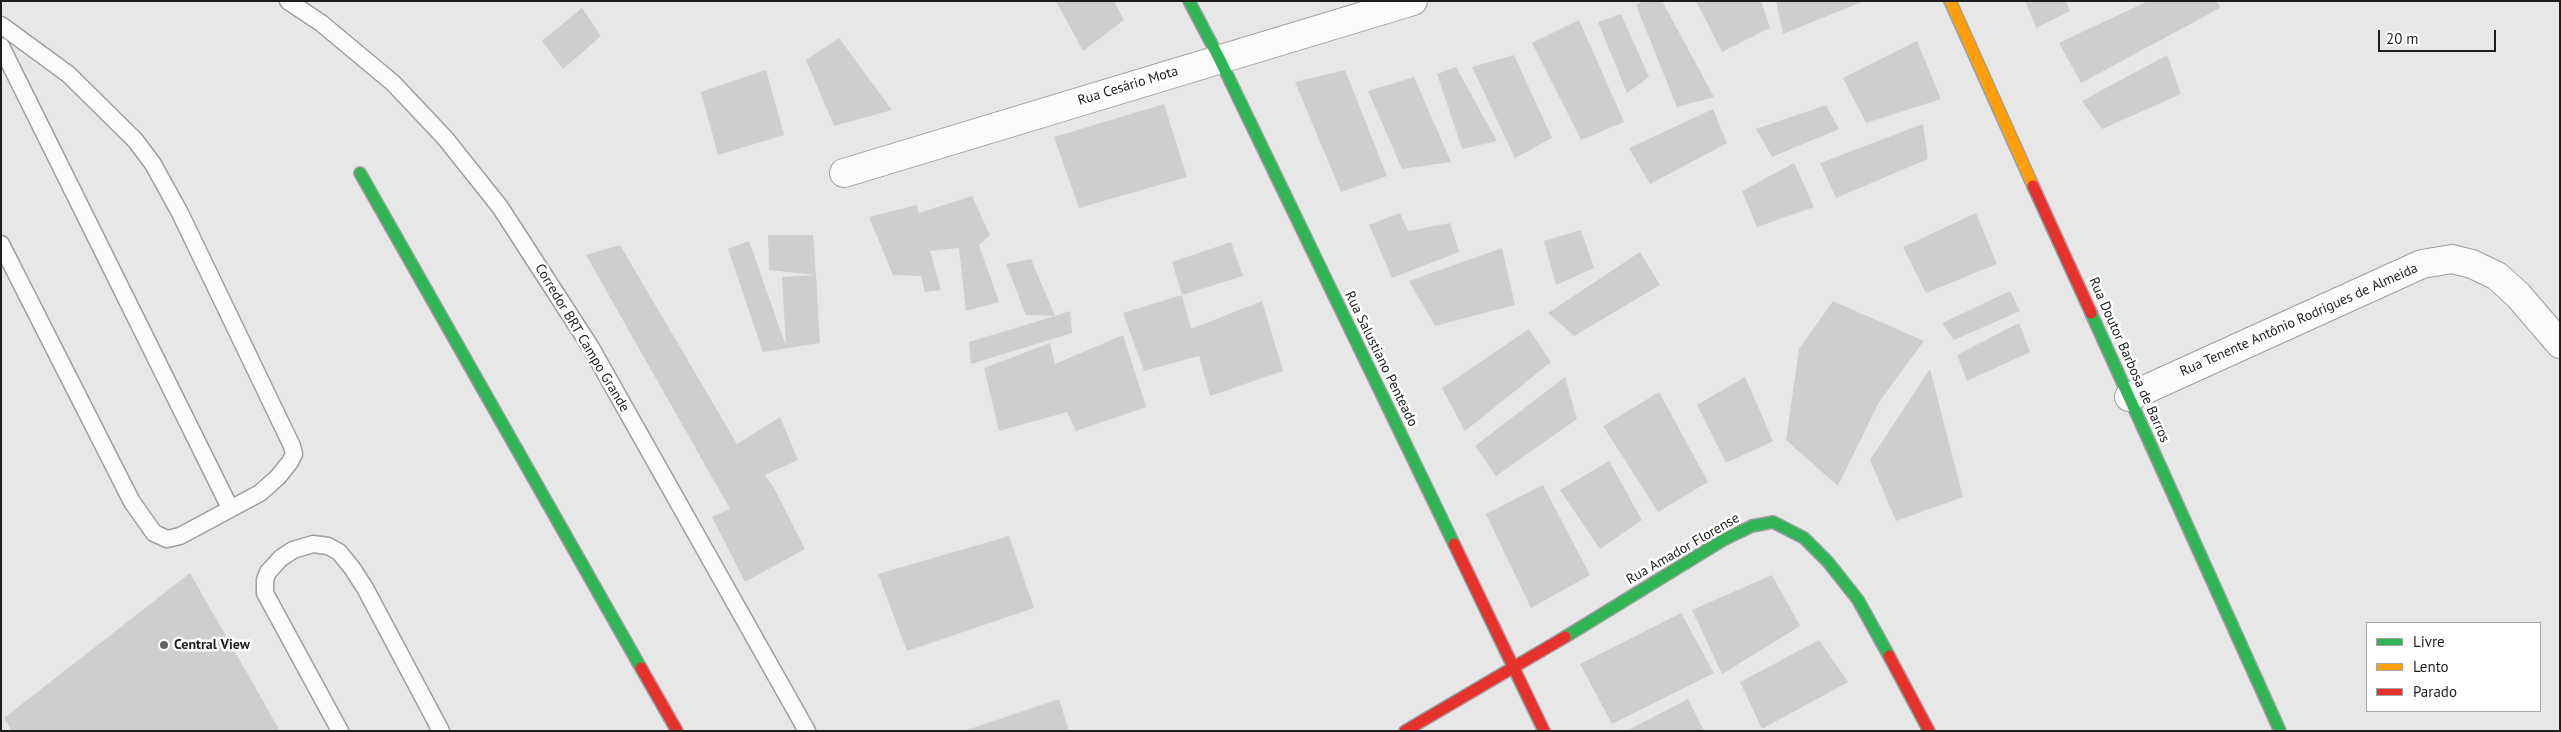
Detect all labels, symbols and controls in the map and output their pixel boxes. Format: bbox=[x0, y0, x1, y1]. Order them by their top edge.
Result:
scale bar bbox=[2381, 20, 2498, 52]
text: 20 m bbox=[2386, 29, 2419, 48]
street label: Rua Cesário Mota bbox=[1076, 63, 1180, 109]
street label: Rua Tenente Antônio Rodrigues de Almeida bbox=[2178, 260, 2420, 380]
street label: Corredor BRT Campo Grande bbox=[531, 261, 633, 415]
street label: Rua Doutor Barbosa de Barros bbox=[2085, 275, 2173, 445]
street label: Rua Salustiano Penteado bbox=[1341, 289, 1421, 429]
street label: Rua Amador Florense bbox=[1623, 510, 1743, 588]
legend bbox=[2366, 622, 2541, 712]
text: Livre bbox=[2413, 632, 2445, 651]
place label: Central View bbox=[174, 637, 250, 653]
marker: Central View bbox=[158, 639, 170, 651]
text: Lento bbox=[2413, 657, 2449, 676]
text: Parado bbox=[2413, 682, 2457, 701]

